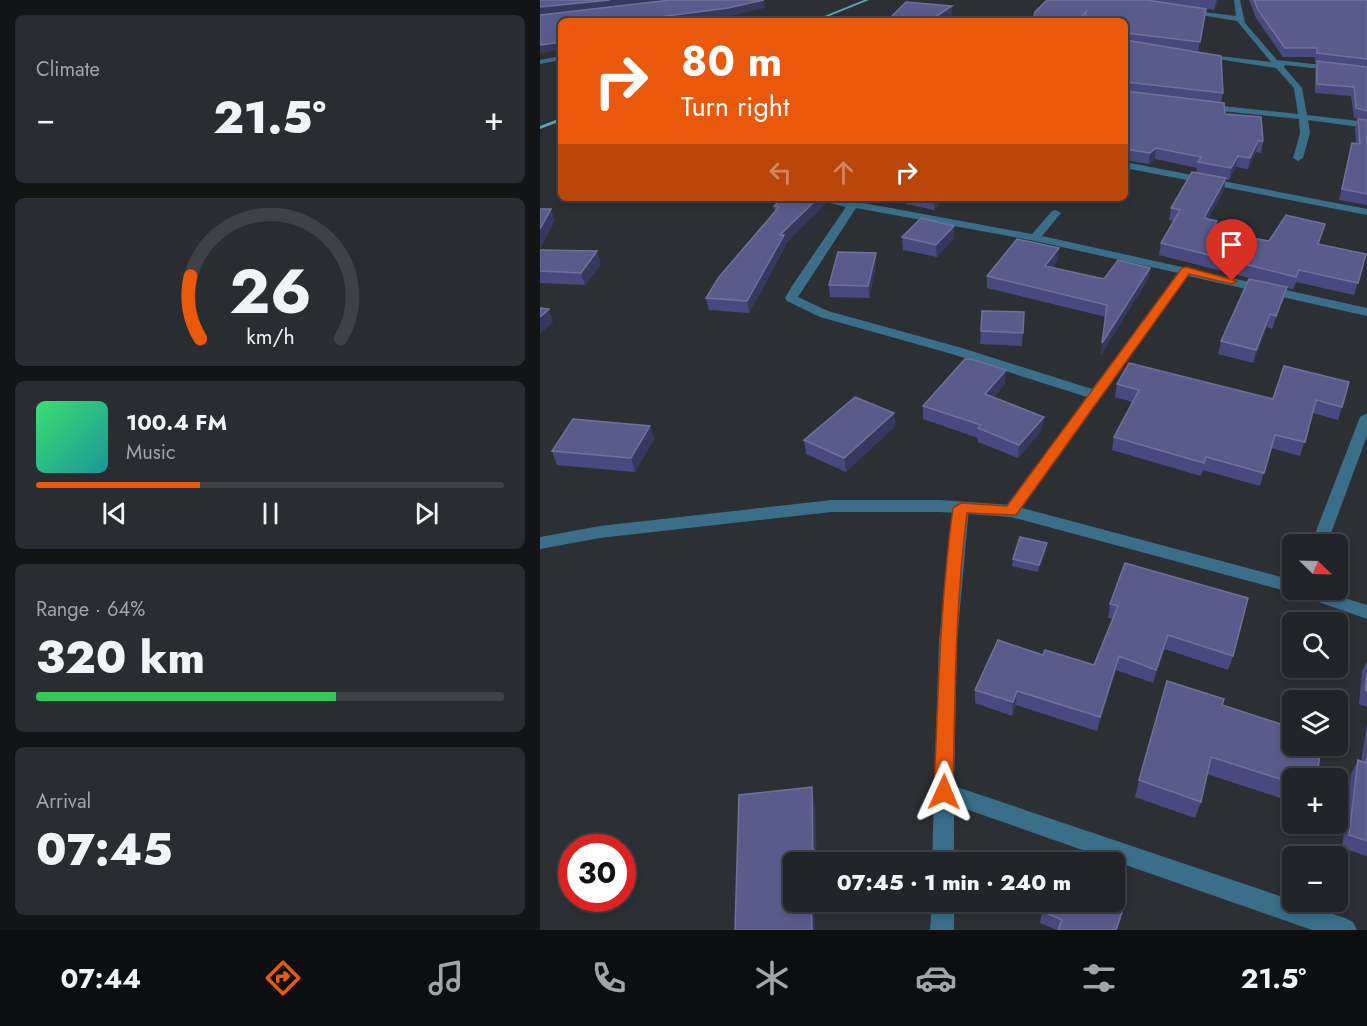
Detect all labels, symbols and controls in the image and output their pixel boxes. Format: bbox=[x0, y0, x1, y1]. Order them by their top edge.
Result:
text: 80 m bbox=[681, 31, 782, 92]
icon: right bbox=[582, 42, 660, 120]
text: Climate bbox=[36, 55, 100, 84]
text: 21.5° bbox=[213, 85, 326, 150]
text: Turn right bbox=[681, 87, 789, 126]
text: − bbox=[36, 95, 55, 142]
text: + bbox=[484, 95, 504, 142]
icon: left bbox=[764, 156, 797, 189]
icon: ahead bbox=[827, 156, 860, 189]
icon: right bbox=[890, 156, 923, 189]
pin bbox=[1206, 219, 1257, 281]
icon: arrive bbox=[1215, 228, 1248, 261]
text: 26 bbox=[229, 246, 311, 336]
text: km/h bbox=[246, 321, 294, 352]
text: 100.4 FM bbox=[126, 406, 227, 438]
text: Music bbox=[126, 438, 176, 467]
icon: previous bbox=[98, 497, 131, 530]
icon: pause bbox=[254, 497, 287, 530]
icon: next bbox=[410, 497, 443, 530]
north arrow bbox=[1282, 534, 1348, 600]
map controls bbox=[1282, 534, 1348, 912]
text: Range · 64% bbox=[36, 595, 145, 624]
button: search bbox=[1282, 612, 1348, 678]
text: 320 km bbox=[36, 625, 205, 690]
button: layers bbox=[1282, 690, 1348, 756]
position arrow bbox=[912, 760, 976, 824]
button: + bbox=[1282, 768, 1348, 834]
text: Arrival bbox=[36, 787, 91, 816]
text: 07:45 bbox=[36, 817, 173, 882]
speed limit sign: 30 bbox=[558, 834, 636, 912]
button: − bbox=[1282, 846, 1348, 912]
text: 07:45 · 1 min · 240 m bbox=[837, 866, 1071, 898]
icon: directions bbox=[262, 957, 304, 999]
icon: music bbox=[425, 957, 467, 999]
icon: phone bbox=[588, 957, 630, 999]
icon: climate bbox=[751, 957, 793, 999]
icon: car bbox=[915, 957, 957, 999]
icon: filters bbox=[1078, 957, 1120, 999]
text: 07:44 bbox=[61, 959, 141, 998]
text: 21.5° bbox=[1241, 959, 1306, 998]

